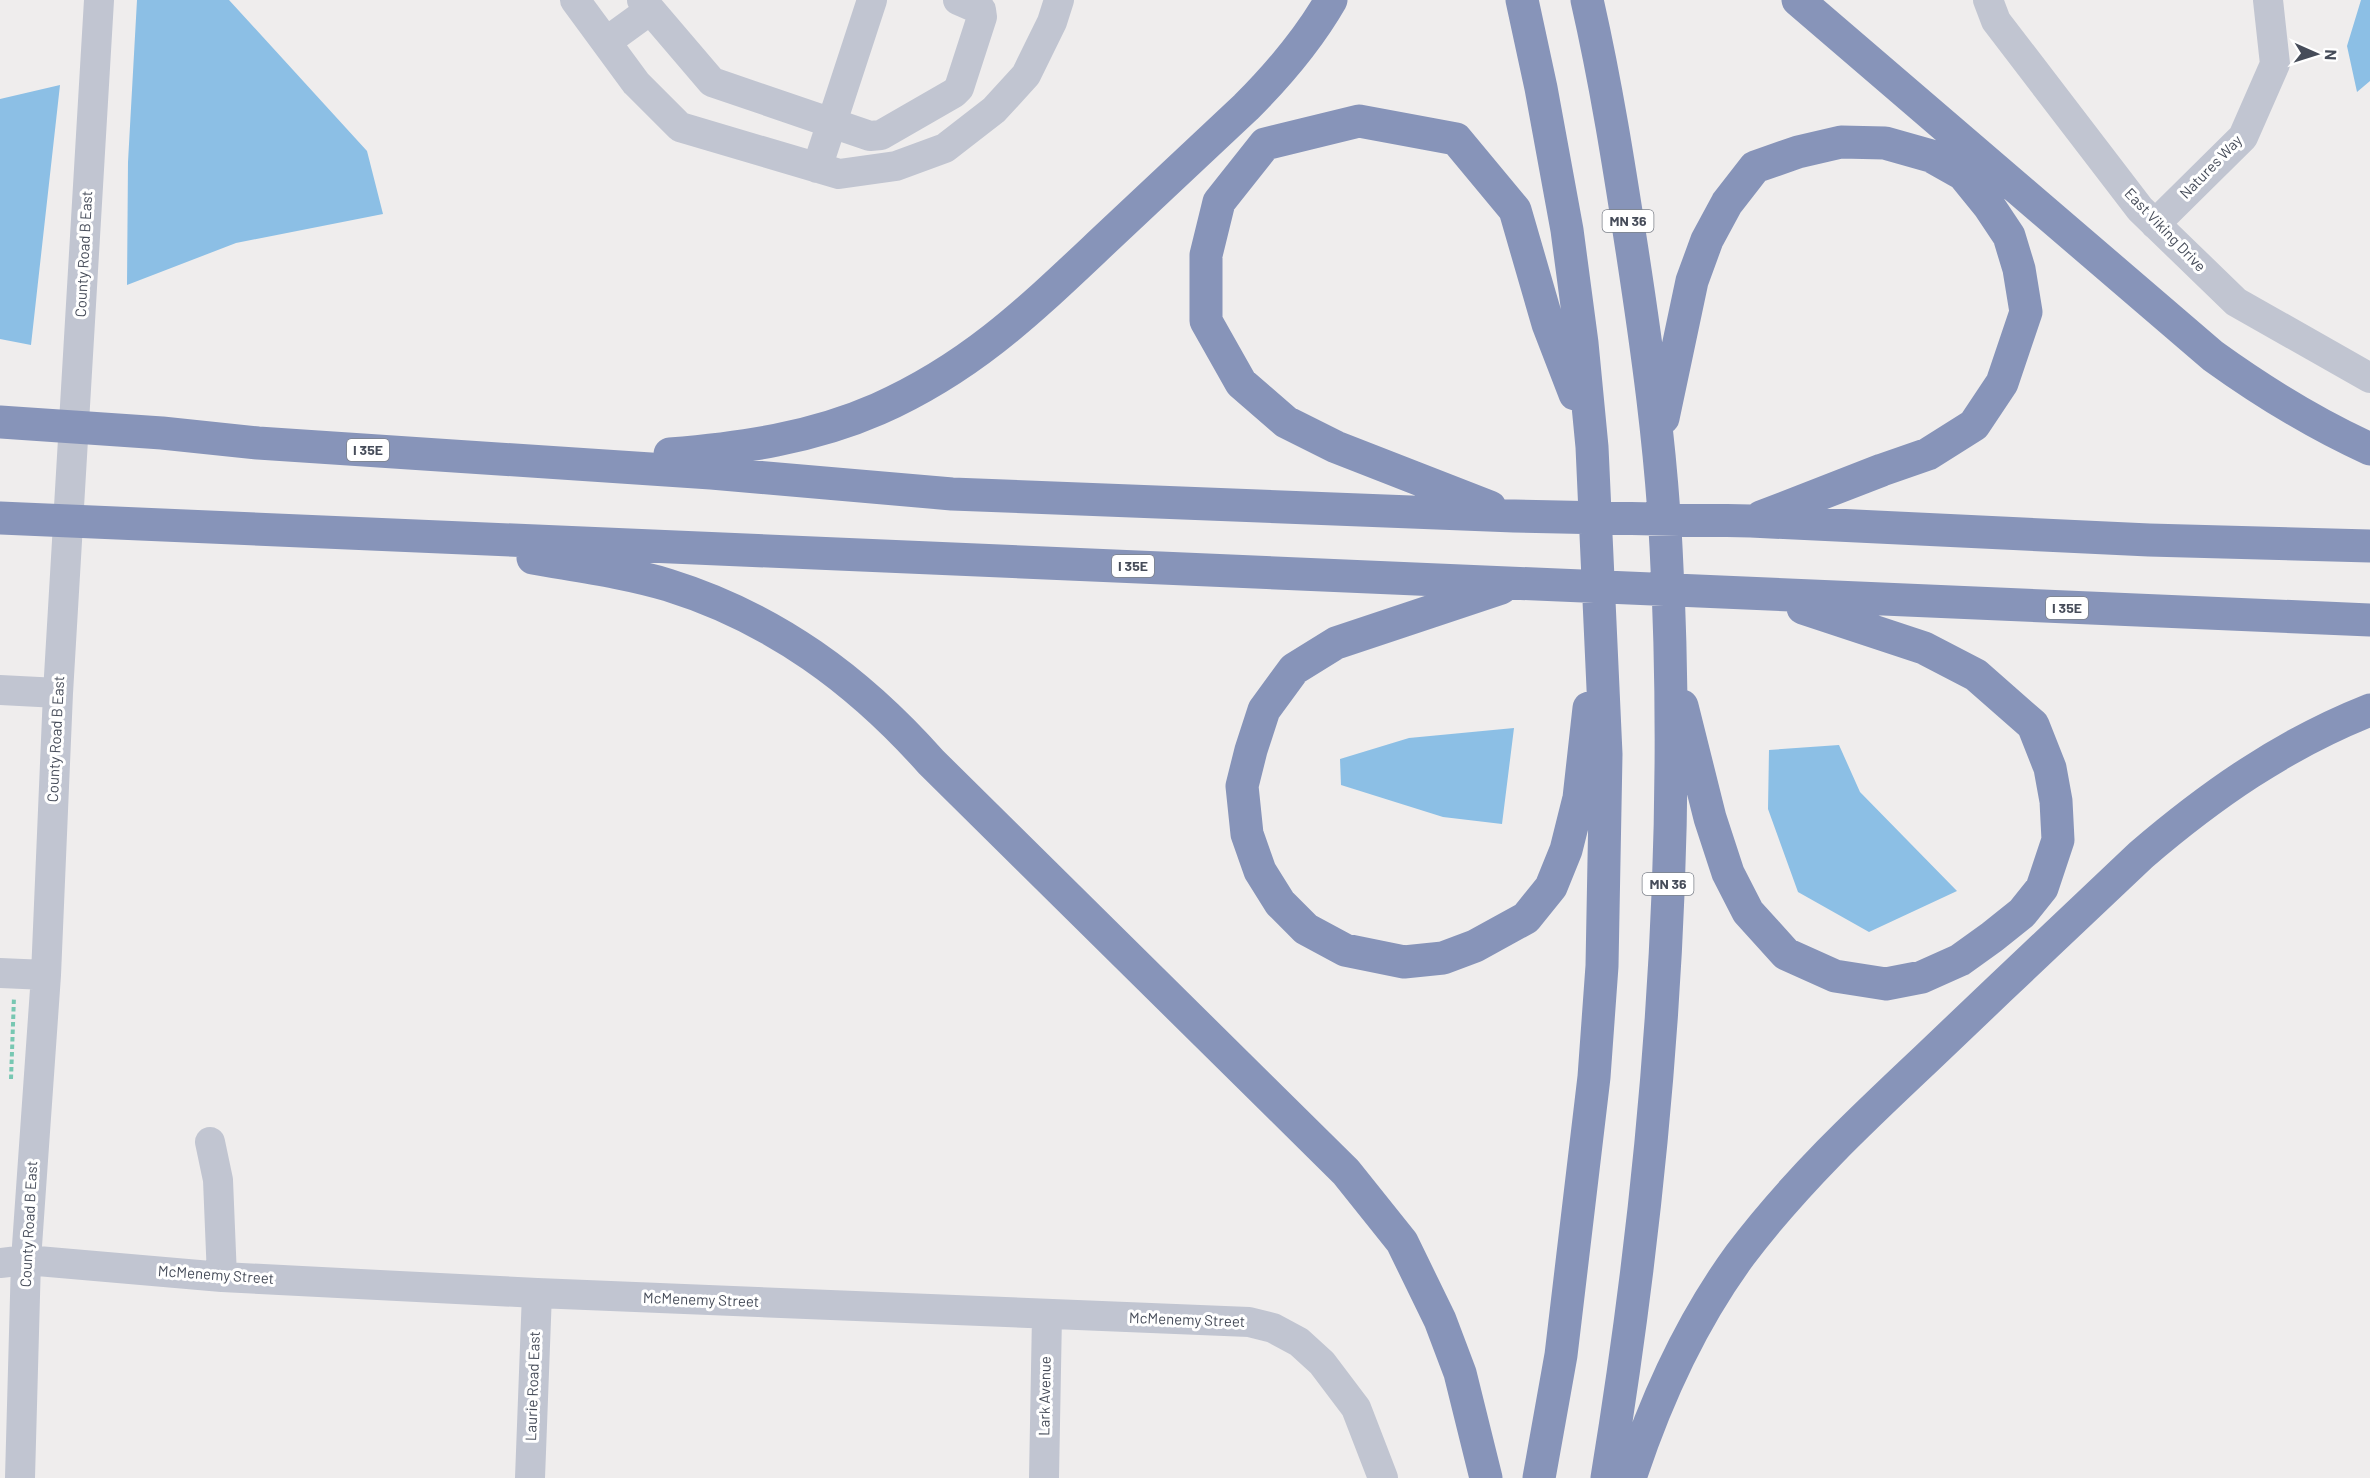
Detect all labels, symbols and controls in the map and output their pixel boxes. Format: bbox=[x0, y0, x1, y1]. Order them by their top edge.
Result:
north arrow bbox=[2286, 24, 2346, 84]
text: N bbox=[2322, 49, 2341, 61]
street label: Natures Way bbox=[2175, 131, 2245, 202]
street label: East Viking Drive bbox=[2121, 184, 2210, 275]
street label: County Road B East bbox=[71, 190, 95, 318]
road number: MN 36 bbox=[1602, 210, 1654, 232]
road number: I 35E bbox=[347, 439, 389, 461]
road number: I 35E bbox=[1112, 555, 1154, 577]
road number: I 35E bbox=[2046, 597, 2088, 619]
street label: County Road B East bbox=[43, 675, 67, 803]
road number: MN 36 bbox=[1642, 873, 1694, 895]
street label: County Road B East bbox=[16, 1160, 40, 1288]
street label: McMenemy Street bbox=[157, 1261, 275, 1287]
street label: McMenemy Street bbox=[643, 1288, 759, 1310]
street label: McMenemy Street bbox=[1129, 1308, 1245, 1330]
street label: Laurie Road East bbox=[521, 1331, 543, 1441]
street label: Lark Avenue bbox=[1034, 1356, 1054, 1436]

